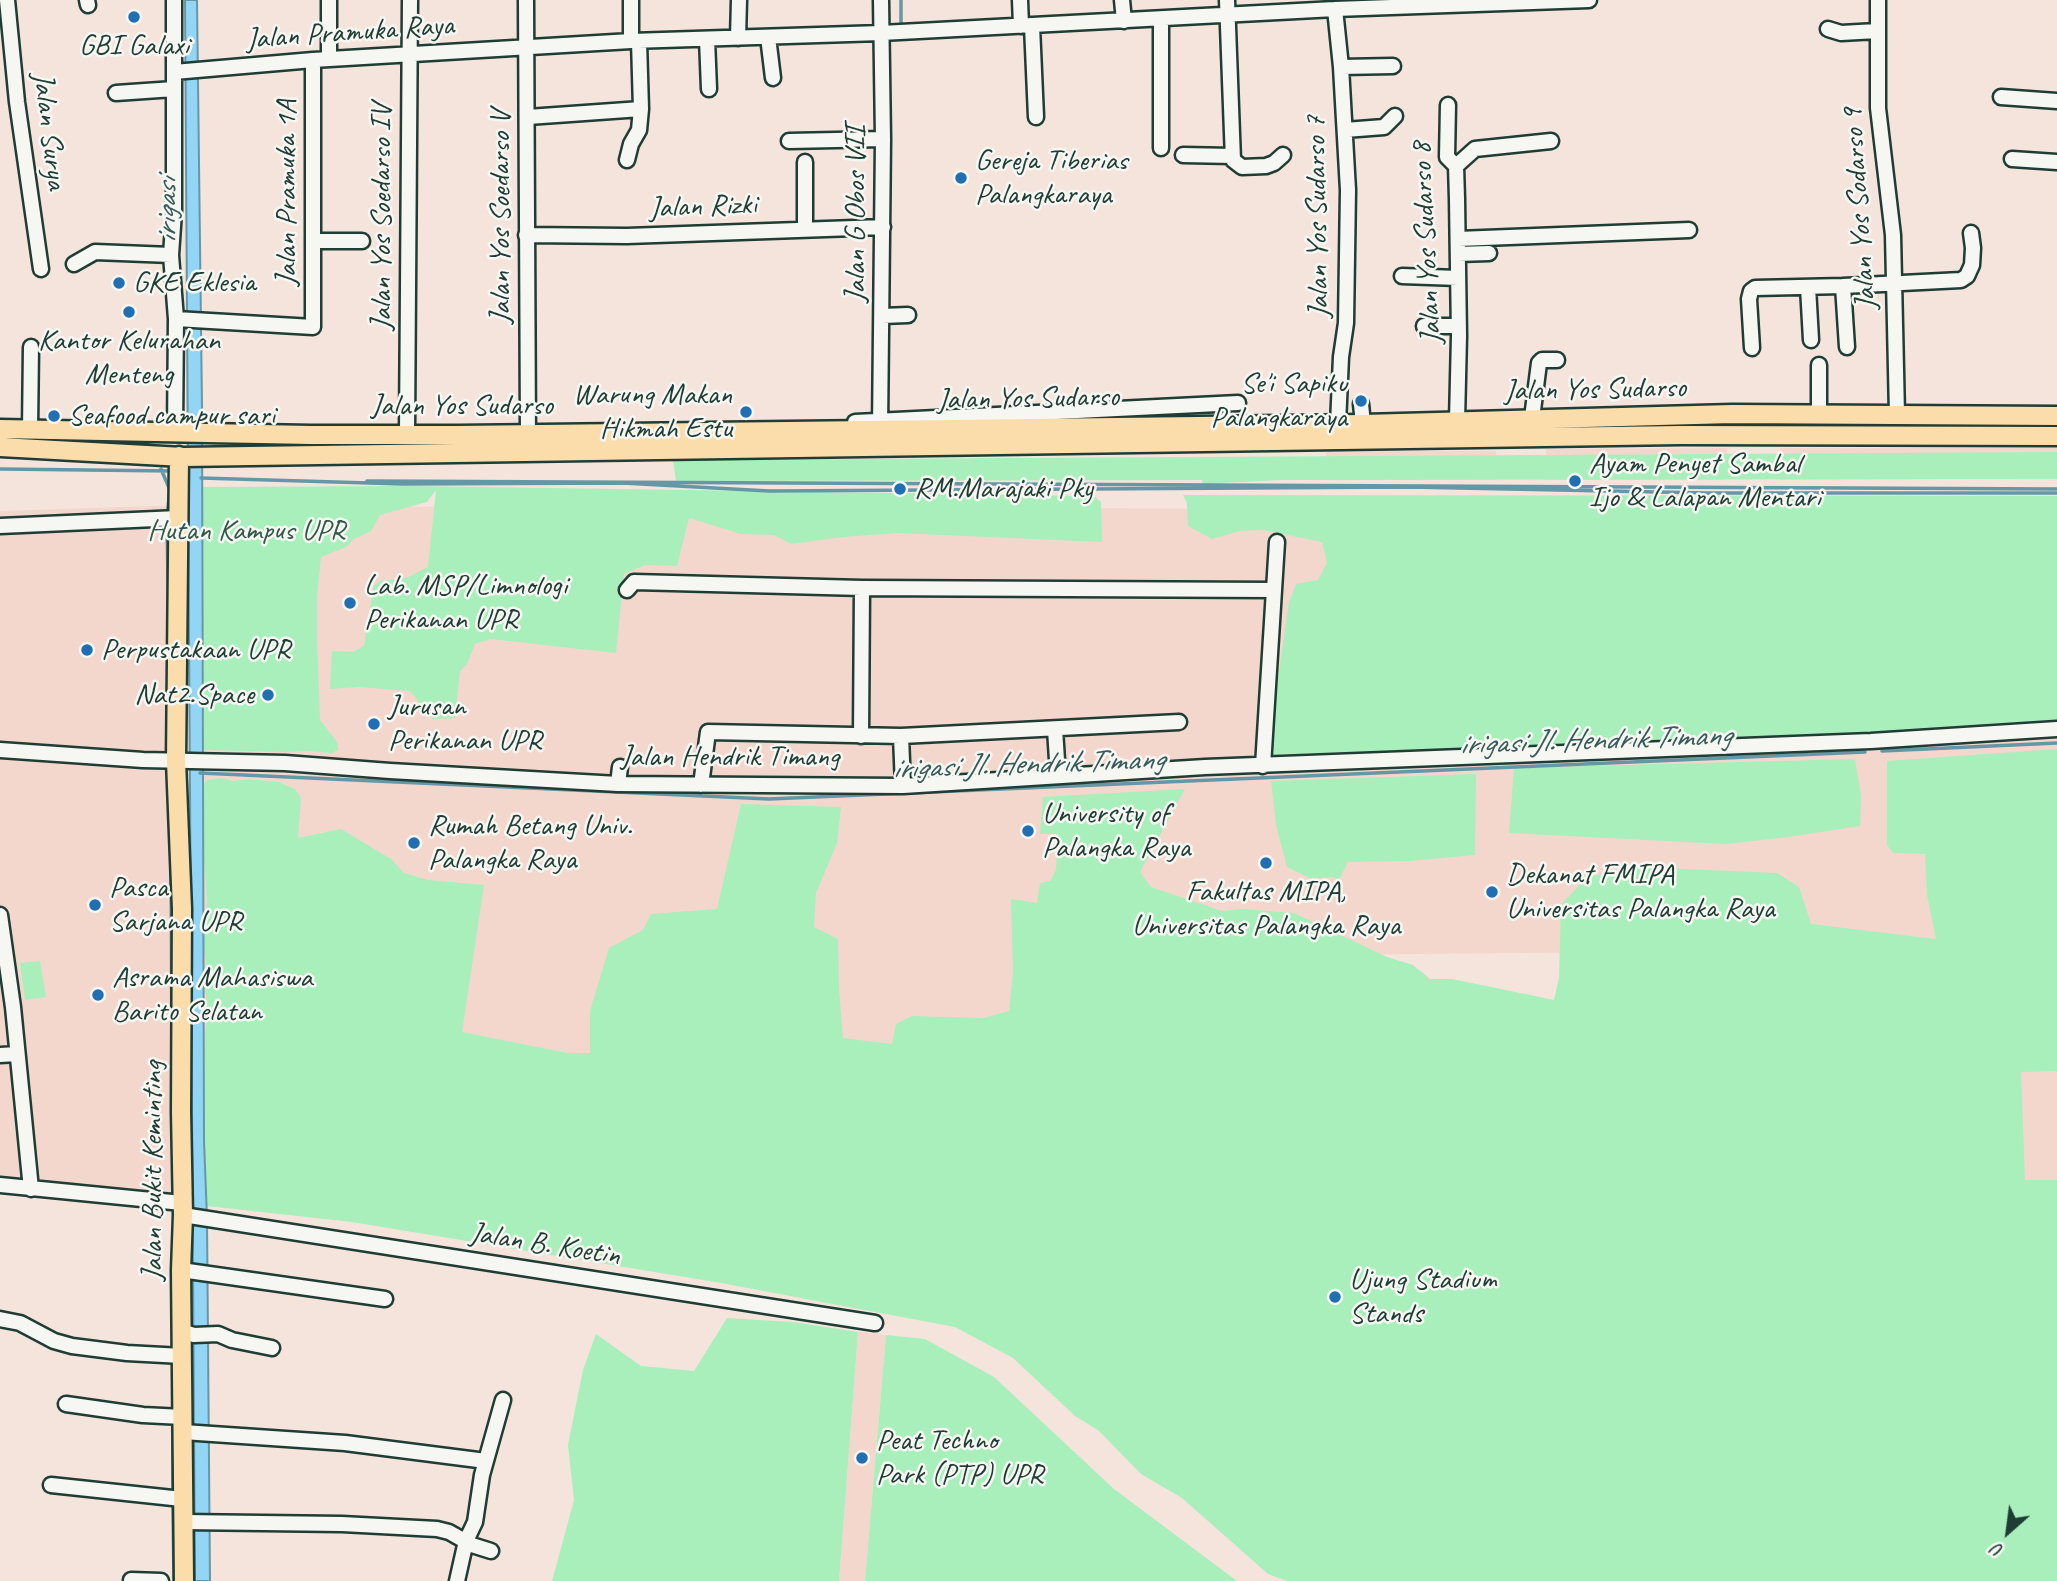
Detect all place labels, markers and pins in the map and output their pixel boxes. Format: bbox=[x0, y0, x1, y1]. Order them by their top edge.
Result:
marker: GBI Galaxi bbox=[126, 9, 142, 25]
place label: GBI Galaxi bbox=[79, 28, 189, 64]
place label: Gereja Tiberias Palangkaraya bbox=[975, 143, 1127, 214]
marker: Gereja Tiberias Palangkaraya bbox=[953, 170, 969, 186]
place label: GKE Eklesia bbox=[133, 265, 255, 301]
marker: GKE Eklesia bbox=[111, 275, 127, 291]
marker: Kantor Kelurahan Menteng bbox=[121, 304, 137, 320]
place label: Kantor Kelurahan Menteng bbox=[38, 323, 220, 394]
place label: Se'i Sapiku Palangkaraya bbox=[1211, 366, 1347, 436]
place label: Warung Makan Hikmah Estu bbox=[573, 377, 732, 448]
marker: Se'i Sapiku Palangkaraya bbox=[1353, 393, 1369, 409]
place label: Seafood campur sari bbox=[68, 398, 275, 434]
marker: Warung Makan Hikmah Estu bbox=[738, 404, 754, 420]
marker: Seafood campur sari bbox=[46, 408, 62, 424]
place label: Ayam Penyet Sambal Ijo & Lalapan Mentari bbox=[1589, 446, 1821, 516]
place label: RM.Marajaki Pky bbox=[914, 471, 1093, 507]
marker: Ayam Penyet Sambal Ijo & Lalapan Mentari bbox=[1567, 473, 1583, 489]
marker: RM.Marajaki Pky bbox=[892, 481, 908, 497]
place label: Lab. MSP/Limnologi Perikanan UPR bbox=[364, 568, 567, 638]
marker: Lab. MSP/Limnologi Perikanan UPR bbox=[342, 595, 358, 611]
place label: Perpustakaan UPR bbox=[101, 632, 290, 668]
marker: Perpustakaan UPR bbox=[79, 642, 95, 658]
place label: Nat2.Space bbox=[134, 677, 254, 713]
marker: Nat2.Space bbox=[260, 687, 276, 703]
place label: Jurusan Perikanan UPR bbox=[388, 689, 541, 760]
marker: Jurusan Perikanan UPR bbox=[366, 716, 382, 732]
place label: University of Palangka Raya bbox=[1042, 796, 1190, 866]
place label: Rumah Betang Univ. Palangka Raya bbox=[428, 808, 632, 878]
marker: University of Palangka Raya bbox=[1020, 823, 1036, 839]
marker: Rumah Betang Univ. Palangka Raya bbox=[406, 835, 422, 851]
marker: Fakultas MIPA, Universitas Palangka Raya bbox=[1258, 855, 1274, 871]
place label: Dekanat FMIPA Universitas Palangka Raya bbox=[1506, 857, 1775, 928]
place label: Pasca Sarjana UPR bbox=[109, 870, 242, 940]
place label: Fakultas MIPA, Universitas Palangka Raya bbox=[1132, 874, 1400, 944]
marker: Dekanat FMIPA Universitas Palangka Raya bbox=[1484, 884, 1500, 900]
marker: Pasca Sarjana UPR bbox=[87, 897, 103, 913]
place label: Asrama Mahasiswa Barito Selatan bbox=[112, 960, 312, 1030]
marker: Asrama Mahasiswa Barito Selatan bbox=[90, 987, 106, 1003]
place label: Ujung Stadium Stands bbox=[1349, 1262, 1497, 1332]
marker: Ujung Stadium Stands bbox=[1327, 1289, 1343, 1305]
place label: Peat Techno Park (PTP) UPR bbox=[876, 1423, 1043, 1494]
marker: Peat Techno Park (PTP) UPR bbox=[854, 1450, 870, 1466]

